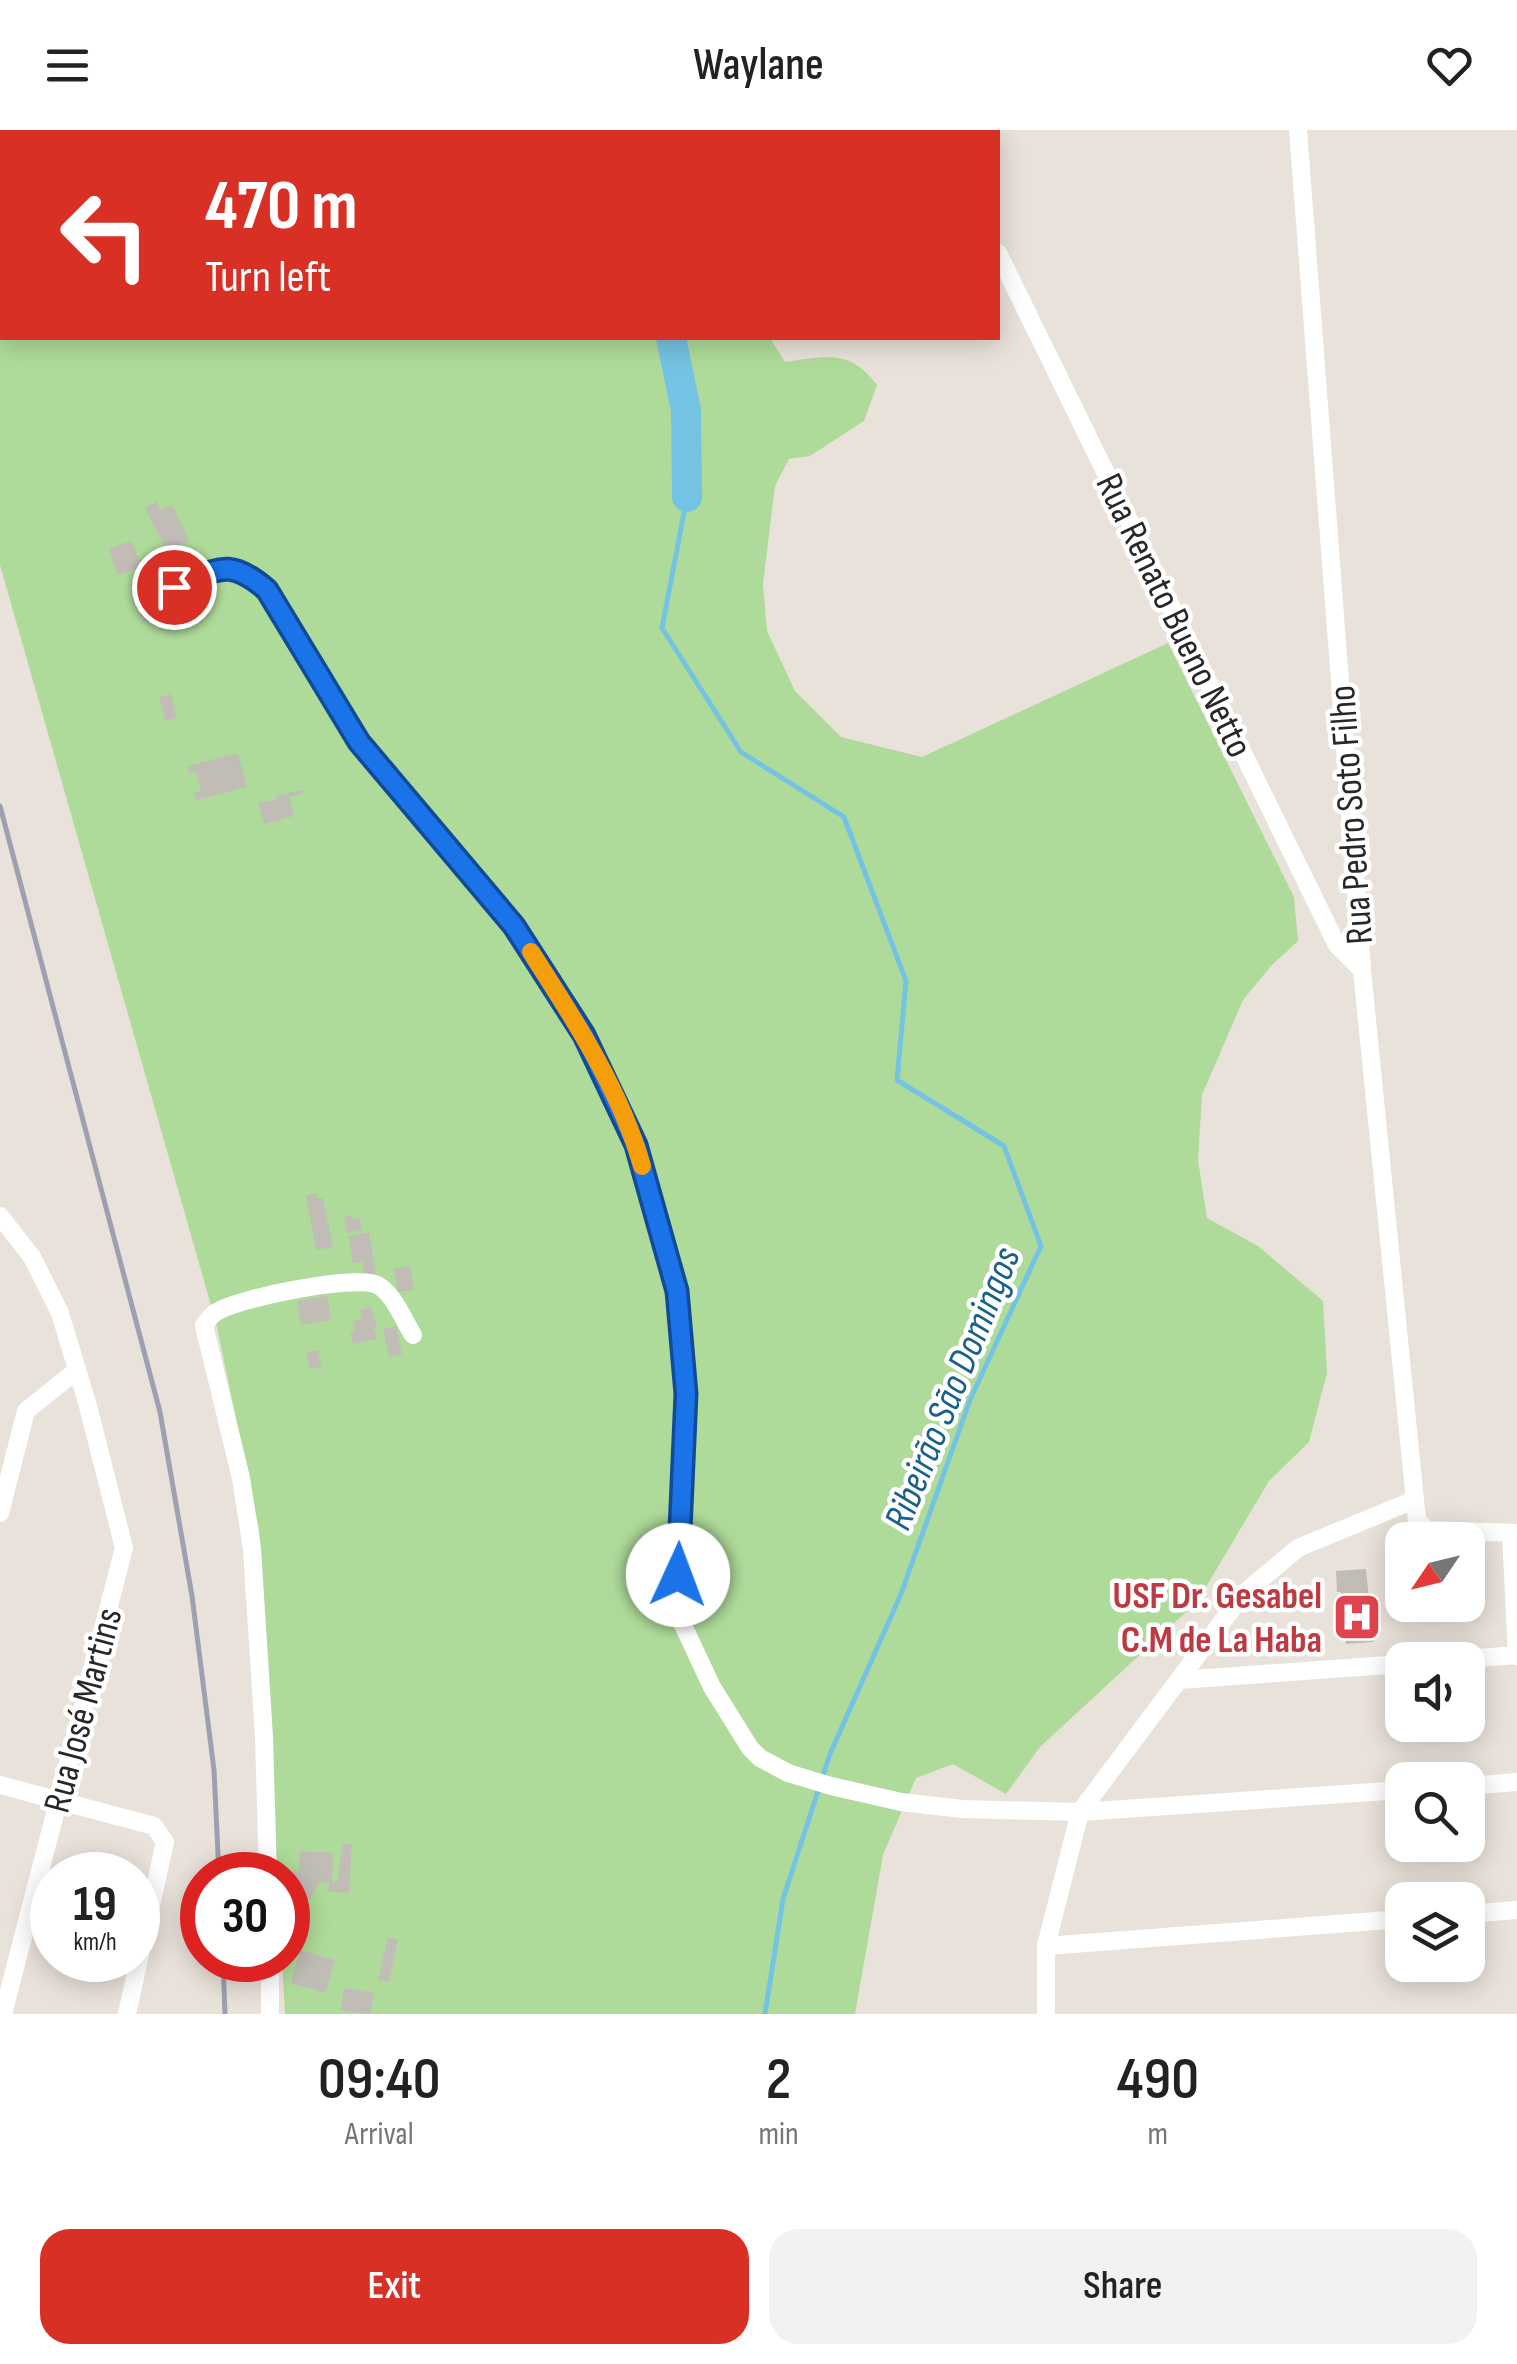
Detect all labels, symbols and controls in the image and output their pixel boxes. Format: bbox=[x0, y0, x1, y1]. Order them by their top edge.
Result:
icon: menu bbox=[40, 38, 95, 93]
text: Waylane bbox=[693, 38, 824, 93]
icon: heart bbox=[1422, 38, 1477, 93]
text: 470 m bbox=[205, 165, 358, 249]
icon: left bbox=[40, 170, 170, 300]
text: Turn left bbox=[205, 250, 331, 305]
street label: Rua Renato Bueno Netto bbox=[1086, 467, 1262, 765]
pin bbox=[132, 545, 217, 630]
icon: arrive bbox=[147, 560, 202, 615]
street label: Rua Pedro Soto Filho bbox=[1320, 684, 1383, 946]
water label: Ribeirão São Domingos bbox=[874, 1240, 1031, 1537]
north arrow bbox=[1385, 1522, 1485, 1622]
map controls bbox=[1385, 1522, 1485, 1982]
position arrow bbox=[626, 1523, 730, 1627]
place label: USF Dr. Gesabel C.M de La Haba bbox=[1113, 1574, 1322, 1663]
hospital icon: USF Dr. Gesabel C.M de La Haba bbox=[1331, 1591, 1383, 1643]
street label: Rua José Martins bbox=[35, 1603, 132, 1818]
button: sound bbox=[1385, 1642, 1485, 1742]
button: search bbox=[1385, 1762, 1485, 1862]
speed limit sign: 30 bbox=[180, 1852, 310, 1982]
text: 19 bbox=[73, 1875, 117, 1935]
button: layers bbox=[1385, 1882, 1485, 1982]
text: km/h bbox=[73, 1927, 117, 1958]
text: 09:40 bbox=[318, 2044, 441, 2116]
text: 2 bbox=[766, 2044, 791, 2116]
text: 490 bbox=[1117, 2044, 1199, 2116]
text: Arrival bbox=[345, 2115, 414, 2154]
text: min bbox=[759, 2115, 799, 2154]
text: m bbox=[1148, 2115, 1168, 2154]
button: Exit bbox=[40, 2229, 749, 2344]
button: Share bbox=[769, 2229, 1477, 2344]

